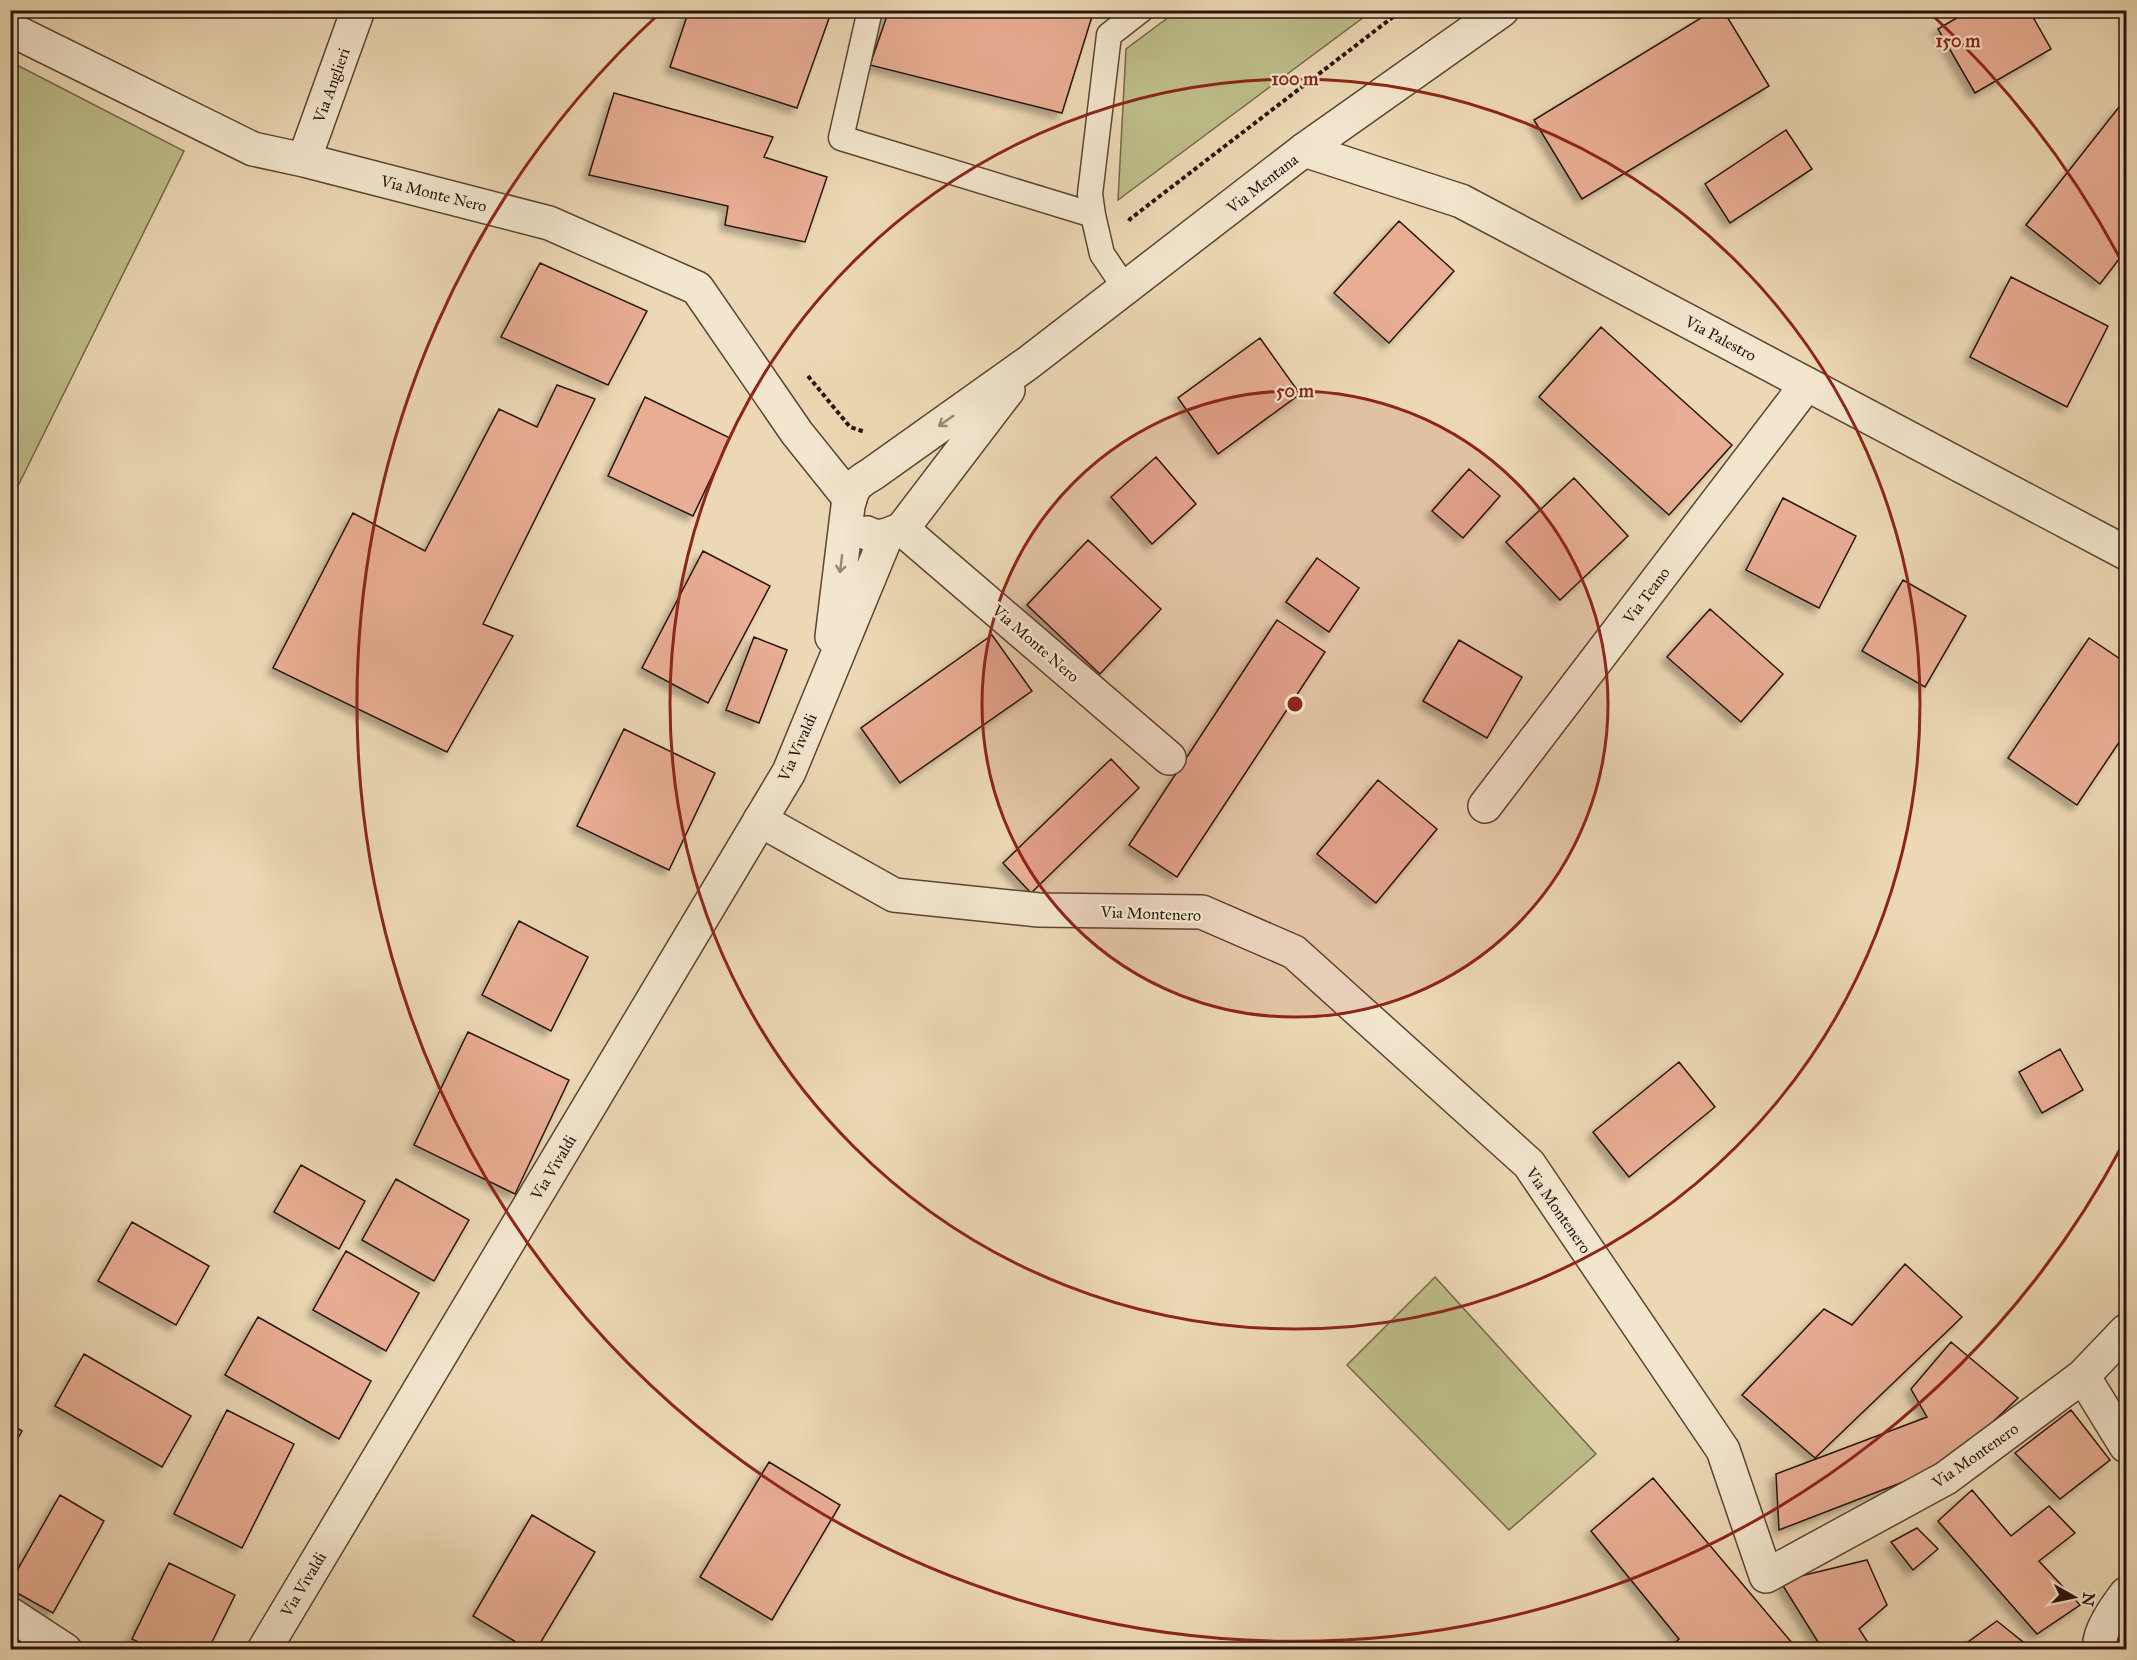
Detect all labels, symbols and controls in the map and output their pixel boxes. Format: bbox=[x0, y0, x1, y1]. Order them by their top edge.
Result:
text: 150 m bbox=[1936, 30, 1981, 52]
street label: Via Anglieri bbox=[309, 45, 355, 127]
text: 100 m bbox=[1272, 68, 1319, 90]
street label: Via Mentana bbox=[1222, 150, 1302, 218]
street label: Via Monte Nero bbox=[378, 171, 489, 216]
street label: Via Palestro bbox=[1681, 311, 1760, 365]
text: 50 m bbox=[1276, 380, 1315, 402]
one-way arrow bbox=[938, 415, 954, 428]
one-way arrow bbox=[835, 553, 846, 573]
street label: Via Teano bbox=[1618, 563, 1674, 628]
street label: Via Monte Nero bbox=[988, 600, 1083, 686]
centre of rings bbox=[1285, 694, 1305, 714]
street label: Via Vivaldi bbox=[774, 710, 821, 785]
street label: Via Montenero bbox=[1099, 902, 1202, 925]
street label: Via Vivaldi bbox=[526, 1131, 580, 1204]
street label: Via Montenero bbox=[1521, 1163, 1595, 1257]
street label: Via Montenero bbox=[1928, 1419, 2022, 1493]
street label: Via Vivaldi bbox=[276, 1548, 330, 1621]
north arrow bbox=[2044, 1567, 2104, 1627]
text: N bbox=[2078, 1591, 2099, 1608]

